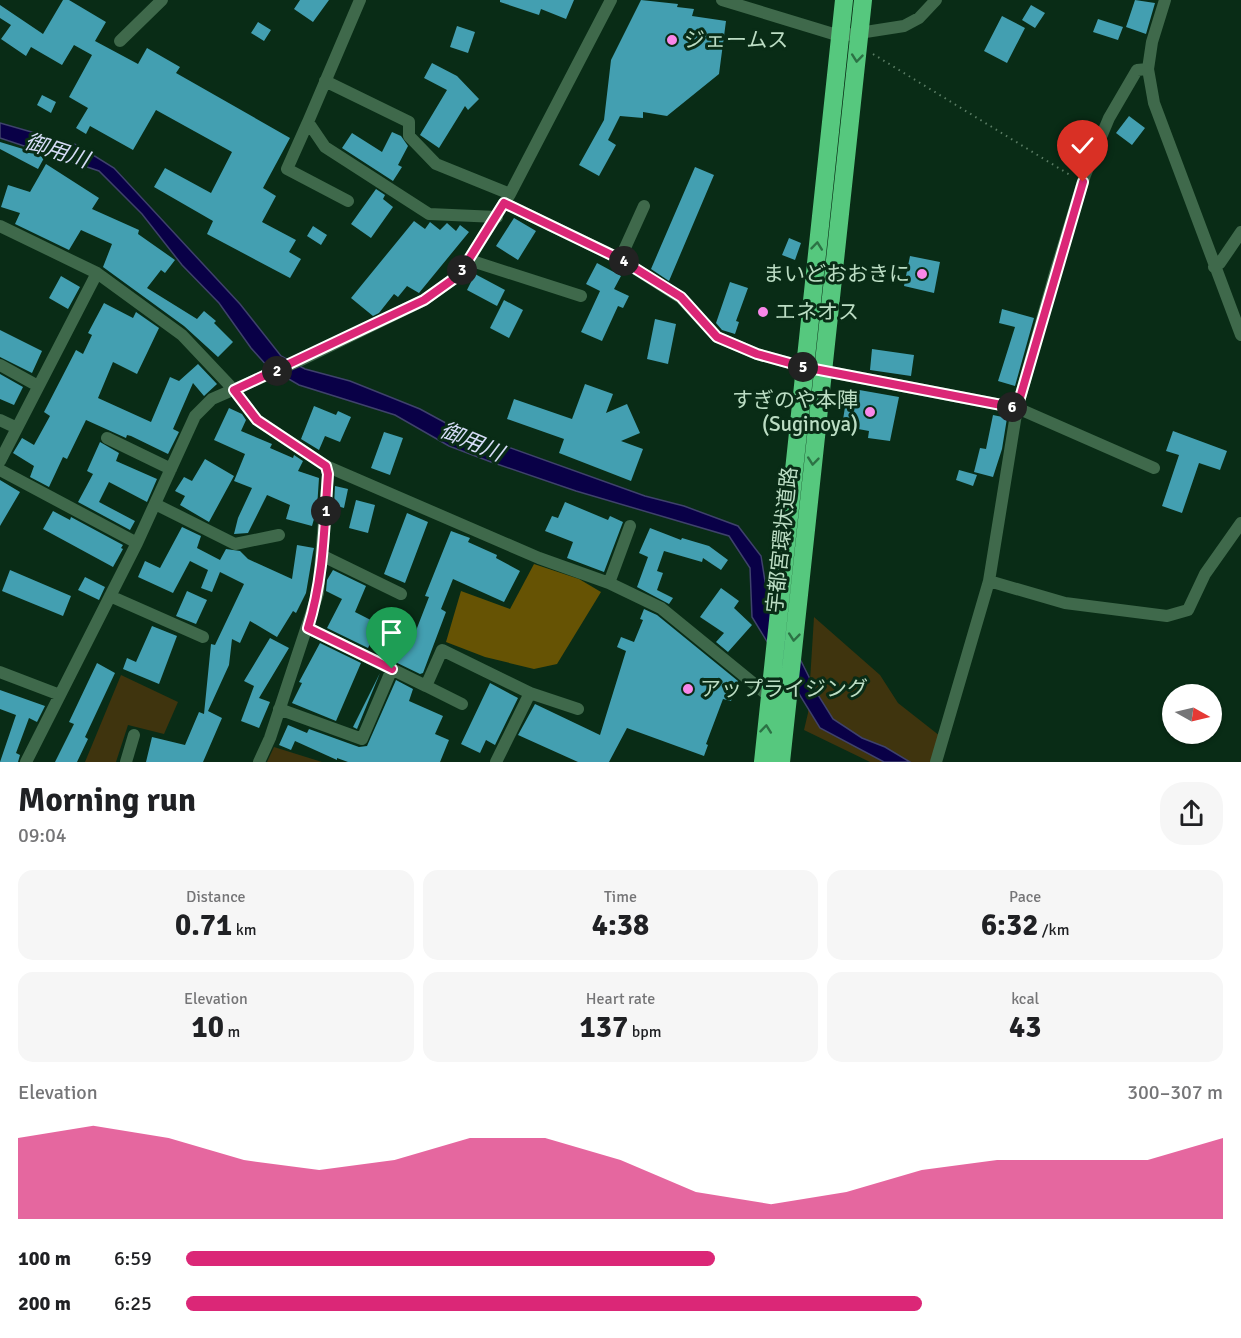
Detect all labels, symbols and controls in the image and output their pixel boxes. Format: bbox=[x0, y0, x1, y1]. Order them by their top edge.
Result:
place label: ジェームス bbox=[684, 27, 788, 53]
marker: ジェームス bbox=[665, 33, 679, 47]
one-way arrow bbox=[851, 54, 864, 63]
pin bbox=[1057, 120, 1108, 182]
water label: 御用川 bbox=[21, 127, 94, 174]
icon: check bbox=[1066, 129, 1099, 162]
one-way arrow bbox=[810, 241, 823, 250]
pin: 4 bbox=[609, 246, 639, 276]
text: 4 bbox=[620, 251, 628, 271]
pin: 3 bbox=[447, 255, 477, 285]
text: 3 bbox=[458, 260, 466, 280]
place label: まいどおおきに bbox=[763, 261, 910, 287]
marker: まいどおおきに bbox=[915, 267, 929, 281]
place label: エネオス bbox=[775, 299, 859, 325]
marker: エネオス bbox=[756, 305, 770, 319]
pin: 5 bbox=[788, 352, 818, 382]
pin: 2 bbox=[262, 356, 292, 386]
text: 5 bbox=[799, 357, 807, 377]
text: 2 bbox=[273, 361, 281, 381]
place label: すぎのや本陣 (Suginoya) bbox=[732, 387, 858, 437]
pin: 6 bbox=[997, 392, 1027, 422]
text: 6 bbox=[1008, 397, 1016, 417]
marker: すぎのや本陣 (Suginoya) bbox=[863, 405, 877, 419]
water label: 御用川 bbox=[436, 416, 509, 468]
one-way arrow bbox=[808, 456, 820, 465]
street label: 宇都宮環状道路 bbox=[761, 466, 803, 614]
pin: 1 bbox=[311, 496, 341, 526]
text: 1 bbox=[322, 501, 330, 521]
pin bbox=[366, 607, 417, 669]
icon: arrive bbox=[375, 616, 408, 649]
one-way arrow bbox=[788, 632, 801, 641]
place label: アップライジング bbox=[700, 676, 868, 702]
marker: アップライジング bbox=[681, 682, 695, 696]
north arrow bbox=[1162, 684, 1222, 744]
map controls bbox=[1162, 684, 1222, 744]
one-way arrow bbox=[759, 724, 772, 733]
text: Morning run bbox=[18, 780, 196, 821]
button: share bbox=[1160, 782, 1223, 845]
text: 09:04 bbox=[18, 823, 67, 848]
text: Distance bbox=[186, 887, 246, 907]
text: Time bbox=[604, 887, 637, 907]
text: Pace bbox=[1009, 887, 1041, 907]
text: 0.71 bbox=[175, 907, 232, 944]
text: 4:38 bbox=[592, 907, 649, 944]
text: 6:32 bbox=[981, 907, 1038, 944]
text: km bbox=[232, 920, 257, 940]
text: /km bbox=[1038, 920, 1069, 940]
text: Elevation bbox=[184, 989, 248, 1009]
text: Heart rate bbox=[586, 989, 655, 1009]
text: kcal bbox=[1011, 989, 1039, 1009]
text: 10 bbox=[191, 1009, 224, 1046]
text: 137 bbox=[580, 1009, 628, 1046]
text: 43 bbox=[1009, 1009, 1041, 1046]
text: m bbox=[224, 1022, 240, 1042]
text: bpm bbox=[628, 1022, 661, 1042]
text: Elevation bbox=[18, 1080, 98, 1105]
text: 300–307 m bbox=[1127, 1080, 1223, 1105]
text: 100 m bbox=[18, 1246, 71, 1271]
text: 6:59 bbox=[114, 1246, 152, 1271]
text: 200 m bbox=[18, 1291, 71, 1316]
text: 6:25 bbox=[114, 1291, 152, 1316]

